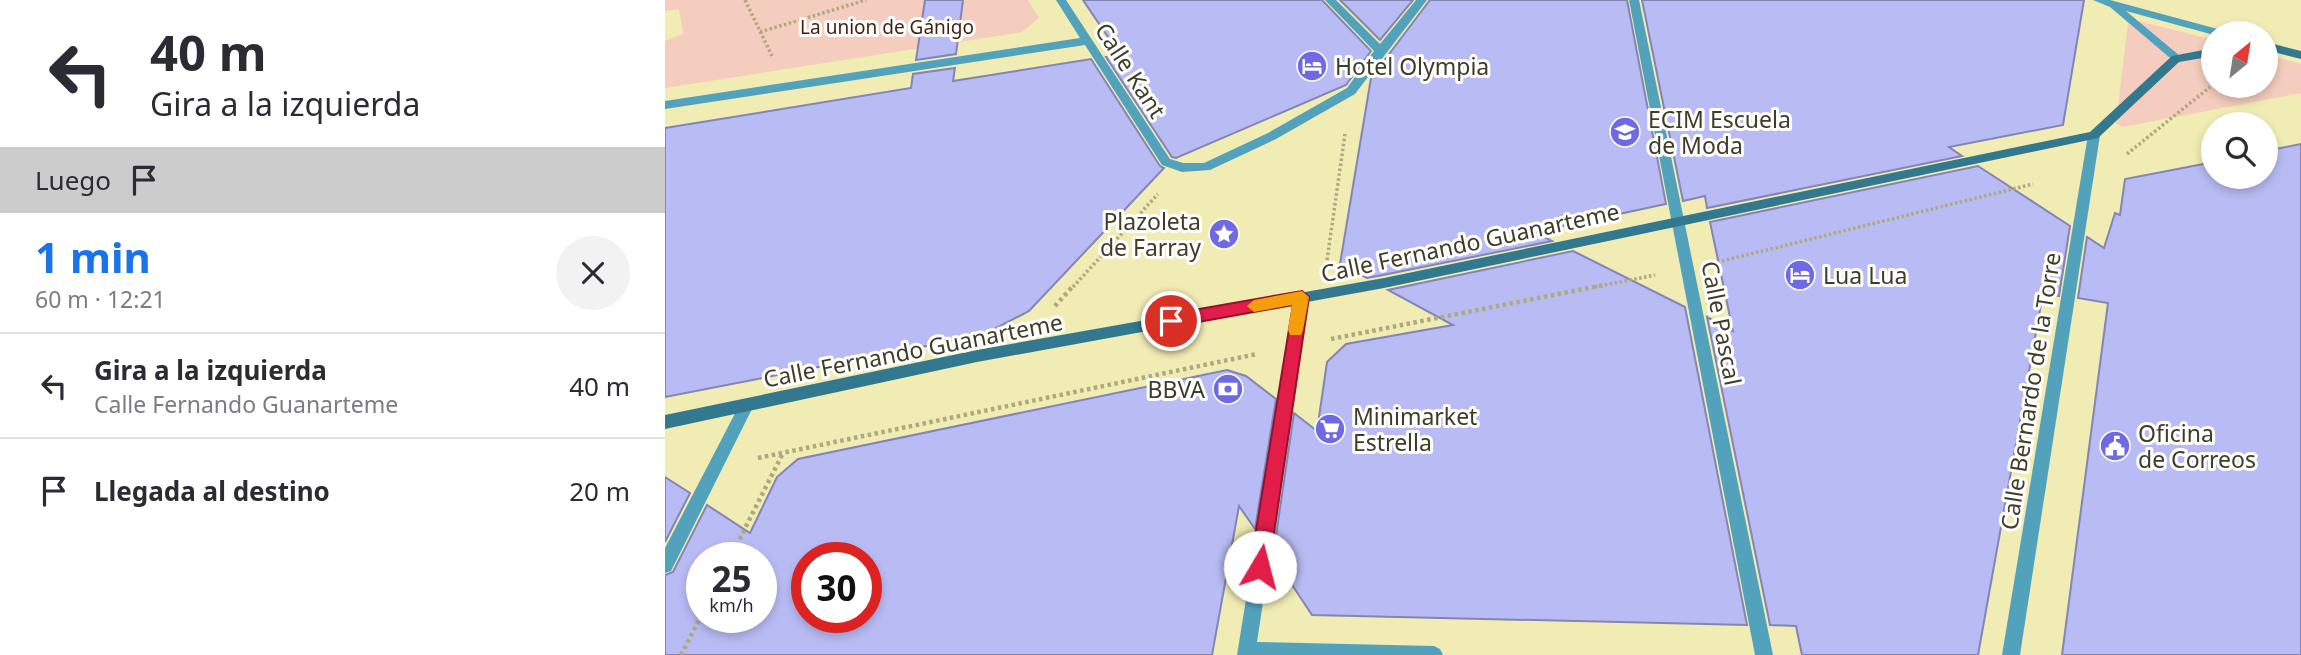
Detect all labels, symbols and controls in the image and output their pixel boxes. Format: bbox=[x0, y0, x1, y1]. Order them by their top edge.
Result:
park label: La union de Gánigo bbox=[800, 14, 974, 40]
street label: Calle Kant bbox=[1088, 16, 1174, 124]
text: 40 m bbox=[150, 19, 267, 85]
north arrow bbox=[2201, 21, 2279, 98]
map controls bbox=[2201, 21, 2278, 189]
icon: left bbox=[35, 28, 126, 119]
hotel icon: Hotel Olympia bbox=[1295, 49, 1329, 83]
place label: Hotel Olympia bbox=[1335, 50, 1489, 82]
text: Gira a la izquierda bbox=[150, 82, 420, 125]
place label: ECIM Escuela de Moda bbox=[1648, 103, 1791, 161]
button: search bbox=[2201, 112, 2278, 189]
school or university icon: ECIM Escuela de Moda bbox=[1608, 115, 1642, 149]
icon: arrive bbox=[125, 161, 163, 199]
text: Luego bbox=[35, 162, 111, 198]
street label: Calle Fernando Guanarteme bbox=[1318, 195, 1622, 289]
place label: Plazoleta de Farray bbox=[1100, 205, 1201, 263]
place icon: Plazoleta de Farray bbox=[1207, 217, 1241, 251]
text: 1 min bbox=[35, 228, 151, 285]
button: close bbox=[556, 236, 630, 310]
street label: Calle Bernardo de la Torre bbox=[1992, 250, 2068, 532]
street label: Calle Pascal bbox=[1694, 258, 1750, 388]
hotel icon: Lua Lua bbox=[1783, 258, 1817, 292]
place label: Lua Lua bbox=[1823, 259, 1907, 291]
text: 60 m · 12:21 bbox=[35, 283, 166, 315]
pin bbox=[1141, 291, 1201, 351]
icon: arrive bbox=[1152, 302, 1190, 340]
street label: Calle Fernando Guanarteme bbox=[761, 305, 1065, 395]
text: Gira a la izquierda bbox=[94, 352, 327, 388]
icon: left bbox=[35, 367, 73, 405]
text: 40 m bbox=[569, 368, 630, 404]
bank icon: BBVA bbox=[1211, 372, 1245, 406]
place label: BBVA bbox=[1148, 373, 1205, 405]
text: Calle Fernando Guanarteme bbox=[94, 388, 398, 420]
place label: Minimarket Estrella bbox=[1353, 400, 1477, 458]
supermarket icon: Minimarket Estrella bbox=[1313, 412, 1347, 446]
place label: Oficina de Correos bbox=[2138, 417, 2256, 475]
public building icon: Oficina de Correos bbox=[2098, 429, 2132, 463]
icon: arrive bbox=[35, 472, 73, 510]
text: Llegada al destino bbox=[94, 473, 330, 509]
text: 20 m bbox=[569, 473, 630, 509]
position arrow bbox=[1223, 530, 1297, 604]
speed limit sign: 30 bbox=[791, 542, 882, 633]
text: 25 bbox=[711, 555, 752, 602]
text: km/h bbox=[709, 593, 754, 617]

